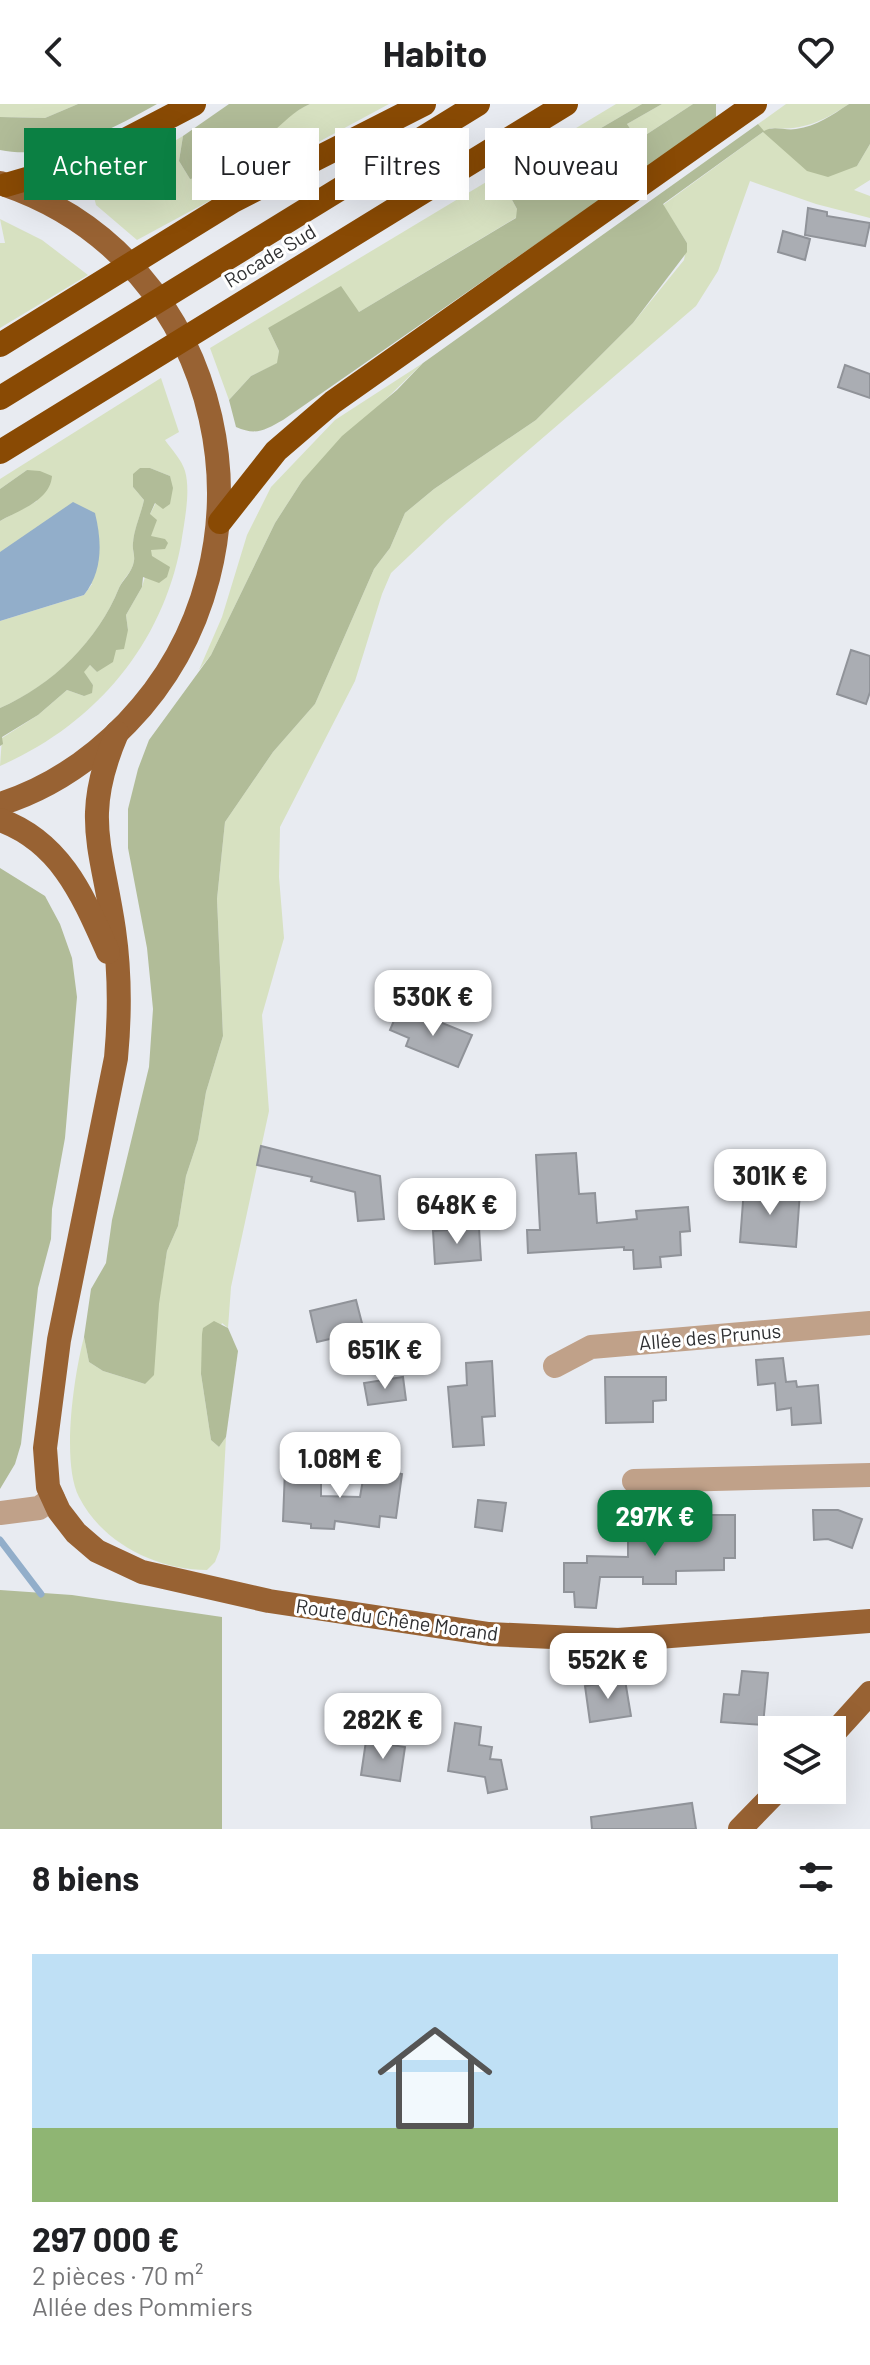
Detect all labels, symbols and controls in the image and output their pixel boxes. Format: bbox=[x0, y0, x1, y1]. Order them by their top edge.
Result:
icon: back bbox=[32, 30, 76, 74]
icon: heart bbox=[794, 30, 838, 74]
text: Habito bbox=[383, 31, 487, 74]
chip: Acheter bbox=[24, 128, 176, 200]
chip: Louer bbox=[192, 128, 319, 200]
chip: Filtres bbox=[335, 128, 469, 200]
chip: Nouveau bbox=[485, 128, 647, 200]
street label: Rocade Sud bbox=[219, 218, 320, 292]
pin: 530K € bbox=[368, 970, 498, 1038]
text: 530K € bbox=[393, 980, 473, 1011]
pin: 301K € bbox=[705, 1149, 835, 1217]
text: 301K € bbox=[732, 1159, 808, 1190]
pin: 648K € bbox=[392, 1178, 522, 1246]
text: 648K € bbox=[416, 1188, 498, 1219]
street label: Allée des Prunus bbox=[638, 1318, 782, 1354]
pin: 651K € bbox=[320, 1323, 450, 1391]
text: 651K € bbox=[348, 1333, 422, 1364]
pin: 1.08M € bbox=[266, 1432, 414, 1500]
text: 1.08M € bbox=[298, 1442, 382, 1473]
pin: 297K € bbox=[590, 1490, 720, 1558]
text: 297K € bbox=[615, 1500, 695, 1531]
street label: Route du Chêne Morand bbox=[294, 1593, 500, 1645]
pin: 552K € bbox=[543, 1633, 673, 1701]
text: 552K € bbox=[568, 1643, 648, 1674]
pin: 282K € bbox=[318, 1693, 448, 1761]
text: 282K € bbox=[342, 1703, 424, 1734]
map controls bbox=[758, 1716, 846, 1804]
button: layers bbox=[758, 1716, 846, 1804]
icon: filters bbox=[794, 1855, 838, 1899]
text: 8 biens bbox=[32, 1857, 139, 1898]
icon: home bbox=[363, 2006, 507, 2150]
text: 297 000 € bbox=[32, 2218, 179, 2259]
text: 2 pièces · 70 m² bbox=[32, 2259, 204, 2290]
text: Allée des Pommiers bbox=[32, 2290, 253, 2321]

